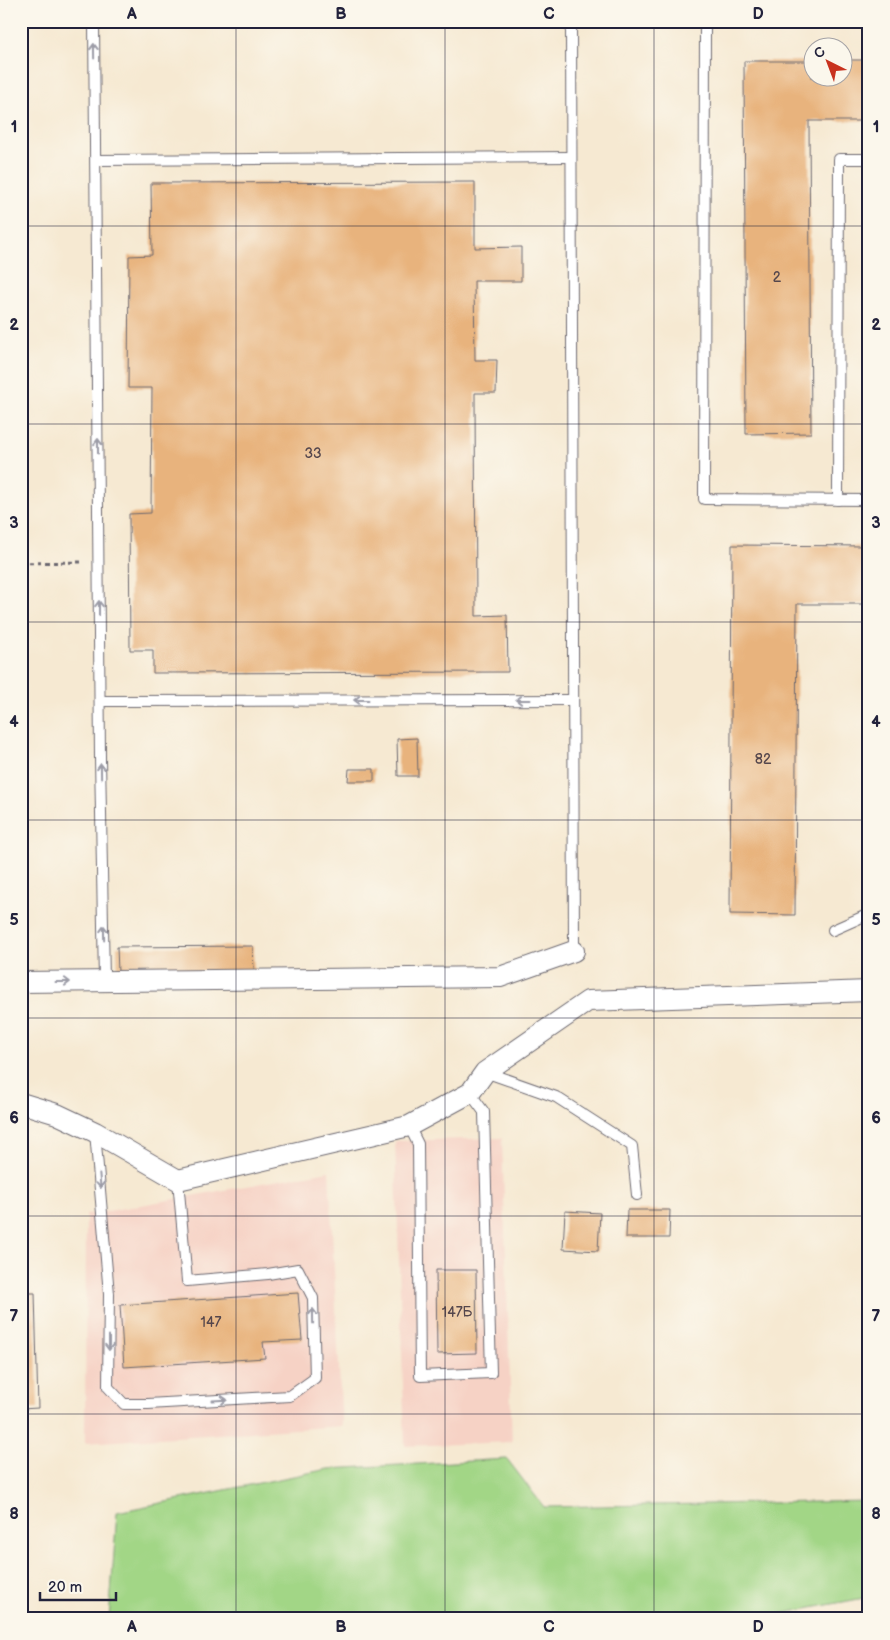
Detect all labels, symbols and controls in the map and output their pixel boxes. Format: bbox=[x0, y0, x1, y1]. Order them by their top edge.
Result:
text: A bbox=[126, 5, 137, 24]
text: B bbox=[335, 5, 347, 24]
text: C bbox=[543, 5, 555, 24]
text: D bbox=[752, 5, 764, 24]
north arrow bbox=[802, 38, 852, 88]
one-way arrow bbox=[89, 43, 99, 60]
text: С bbox=[810, 43, 829, 62]
text: 1 bbox=[11, 118, 17, 137]
text: 1 bbox=[873, 118, 879, 137]
house number: 2 bbox=[773, 269, 782, 286]
text: 2 bbox=[9, 316, 19, 335]
text: 2 bbox=[871, 316, 881, 335]
one-way arrow bbox=[93, 438, 103, 454]
house number: 33 bbox=[304, 445, 322, 462]
text: 3 bbox=[9, 514, 19, 533]
text: 3 bbox=[871, 514, 881, 533]
one-way arrow bbox=[94, 600, 104, 616]
one-way arrow bbox=[353, 695, 370, 705]
one-way arrow bbox=[516, 695, 532, 705]
text: 4 bbox=[9, 713, 19, 732]
text: 4 bbox=[871, 713, 881, 732]
house number: 82 bbox=[755, 751, 772, 768]
one-way arrow bbox=[96, 763, 105, 779]
text: 5 bbox=[9, 911, 19, 930]
text: 5 bbox=[871, 911, 881, 930]
one-way arrow bbox=[99, 925, 109, 942]
one-way arrow bbox=[54, 977, 71, 987]
text: 6 bbox=[9, 1109, 19, 1128]
text: 6 bbox=[871, 1109, 881, 1128]
one-way arrow bbox=[95, 1173, 104, 1189]
house number: 147Б bbox=[442, 1304, 473, 1321]
text: 7 bbox=[10, 1307, 19, 1326]
text: 7 bbox=[872, 1307, 881, 1326]
one-way arrow bbox=[309, 1309, 318, 1325]
house number: 147 bbox=[201, 1314, 222, 1331]
one-way arrow bbox=[104, 1334, 114, 1351]
one-way arrow bbox=[211, 1396, 227, 1405]
text: 8 bbox=[9, 1505, 19, 1524]
text: 8 bbox=[871, 1505, 881, 1524]
scale bar bbox=[40, 1570, 116, 1602]
text: 20 m bbox=[48, 1578, 82, 1597]
text: A bbox=[126, 1618, 137, 1637]
text: B bbox=[335, 1618, 347, 1637]
text: C bbox=[543, 1618, 555, 1637]
text: D bbox=[752, 1618, 764, 1637]

